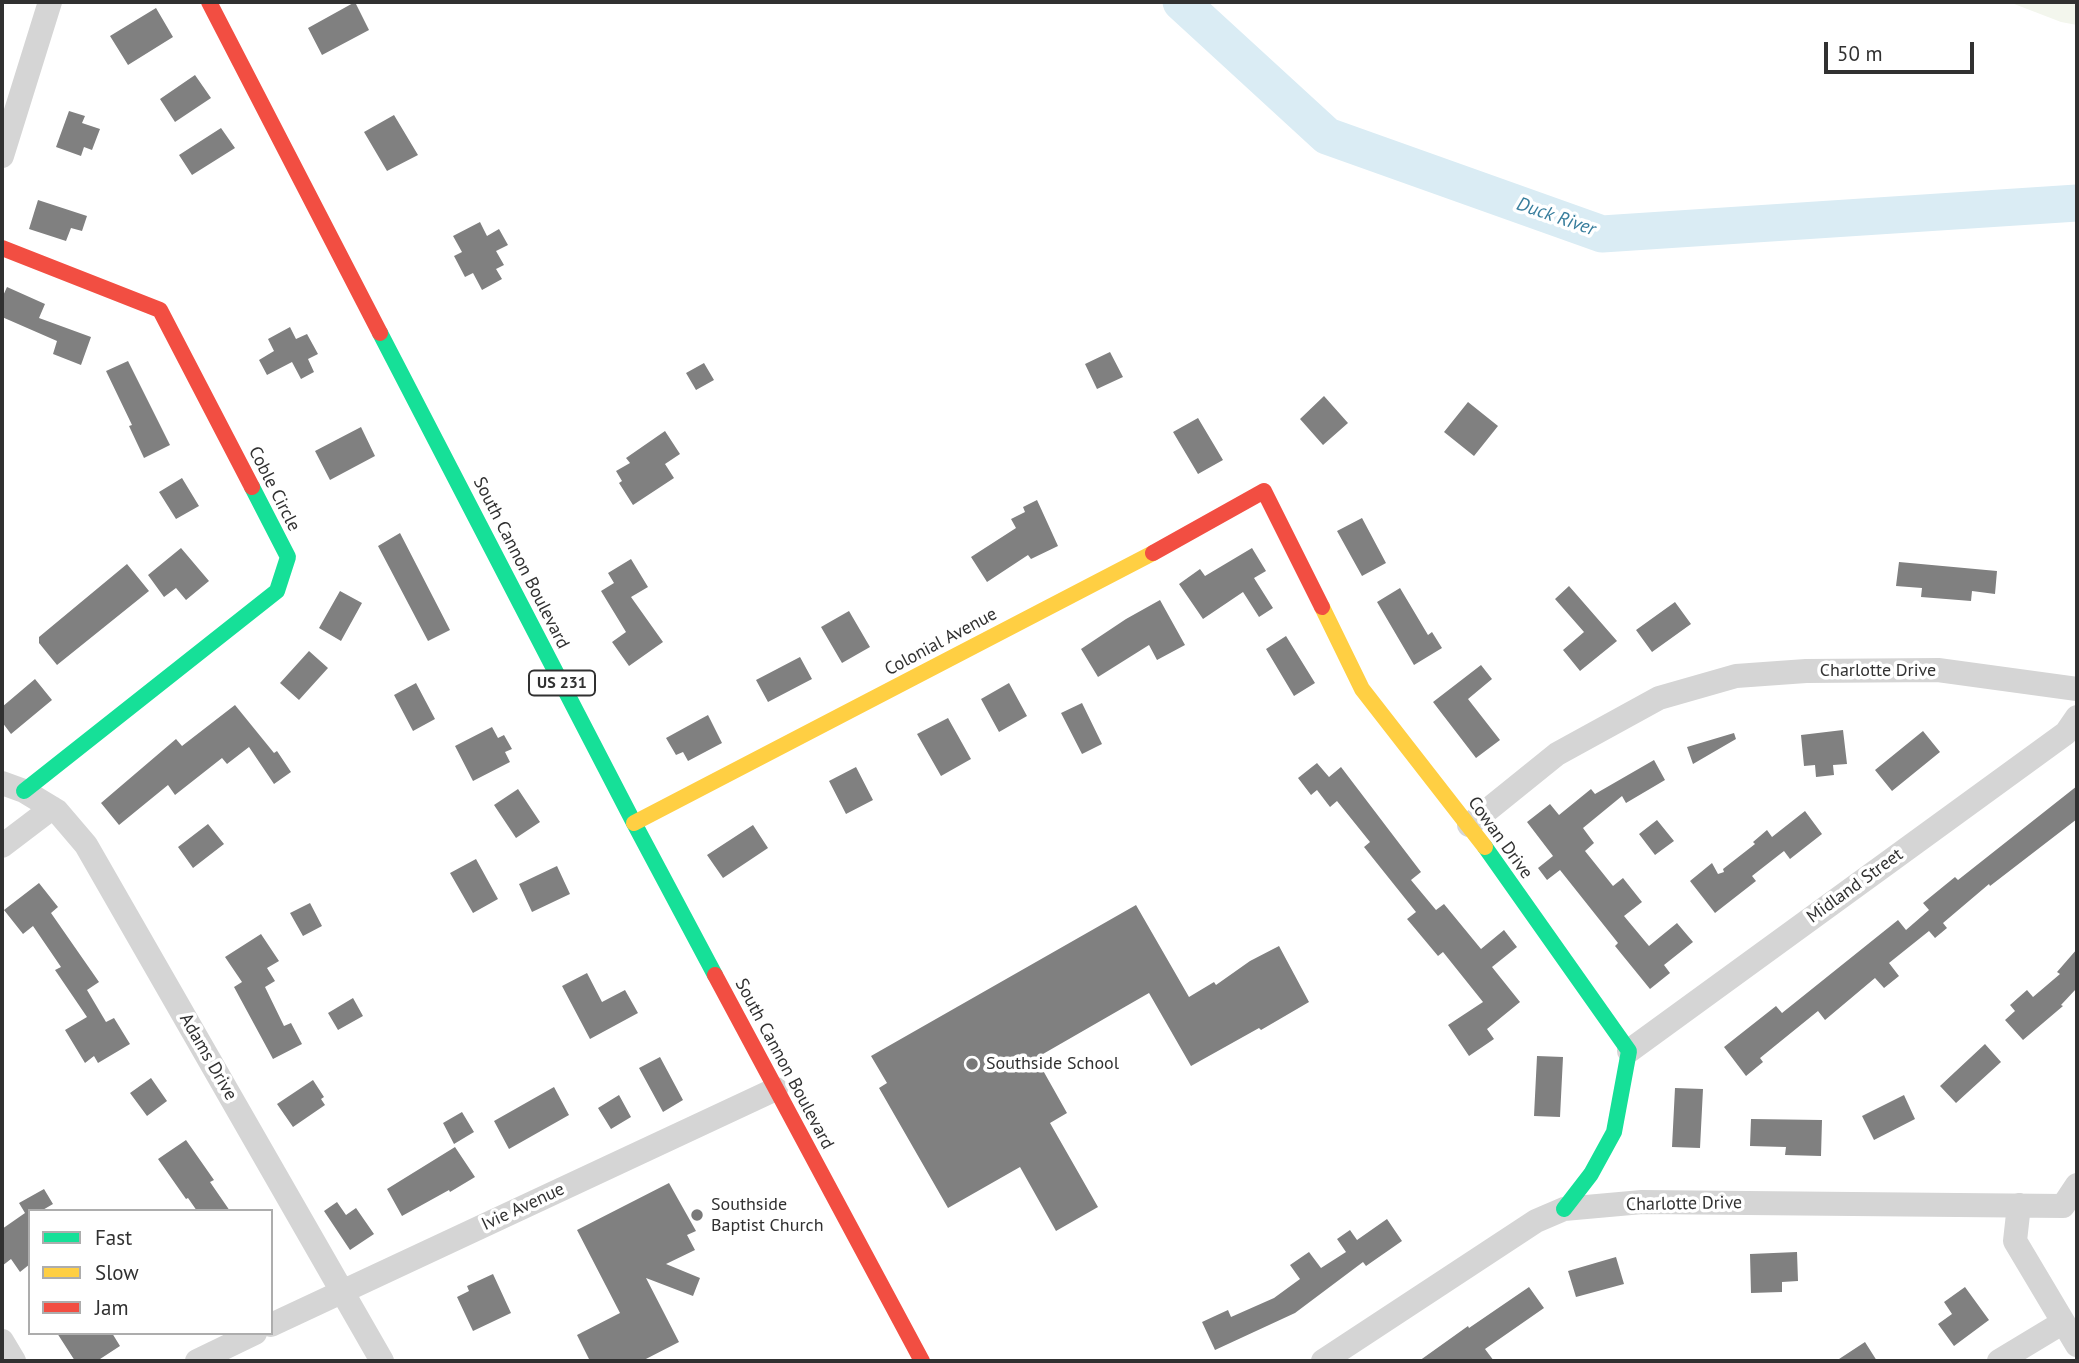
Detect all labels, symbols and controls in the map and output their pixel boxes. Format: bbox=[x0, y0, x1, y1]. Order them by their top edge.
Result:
scale bar bbox=[1827, 28, 1978, 72]
text: 50 m bbox=[1837, 40, 1883, 67]
water label: Duck River bbox=[1514, 193, 1598, 241]
street label: Coble Circle bbox=[244, 443, 304, 535]
street label: South Cannon Boulevard bbox=[468, 474, 574, 652]
street label: Colonial Avenue bbox=[881, 603, 1001, 681]
street label: Charlotte Drive bbox=[1820, 660, 1936, 682]
road number: US 231 bbox=[529, 670, 595, 696]
street label: Cowan Drive bbox=[1463, 793, 1537, 883]
street label: Midland Street bbox=[1803, 844, 1907, 928]
street label: South Cannon Boulevard bbox=[730, 975, 838, 1153]
street label: Adams Drive bbox=[175, 1010, 241, 1104]
place label: Southside School bbox=[986, 1053, 1119, 1075]
marker: Southside School bbox=[964, 1056, 980, 1072]
street label: Ivie Avenue bbox=[478, 1178, 568, 1236]
street label: Charlotte Drive bbox=[1626, 1192, 1742, 1216]
place label: Southside Baptist Church bbox=[711, 1194, 823, 1236]
marker: Southside Baptist Church bbox=[689, 1207, 705, 1223]
legend bbox=[28, 1209, 273, 1335]
text: Fast bbox=[95, 1224, 132, 1251]
text: Slow bbox=[95, 1259, 139, 1286]
text: Jam bbox=[95, 1294, 129, 1321]

